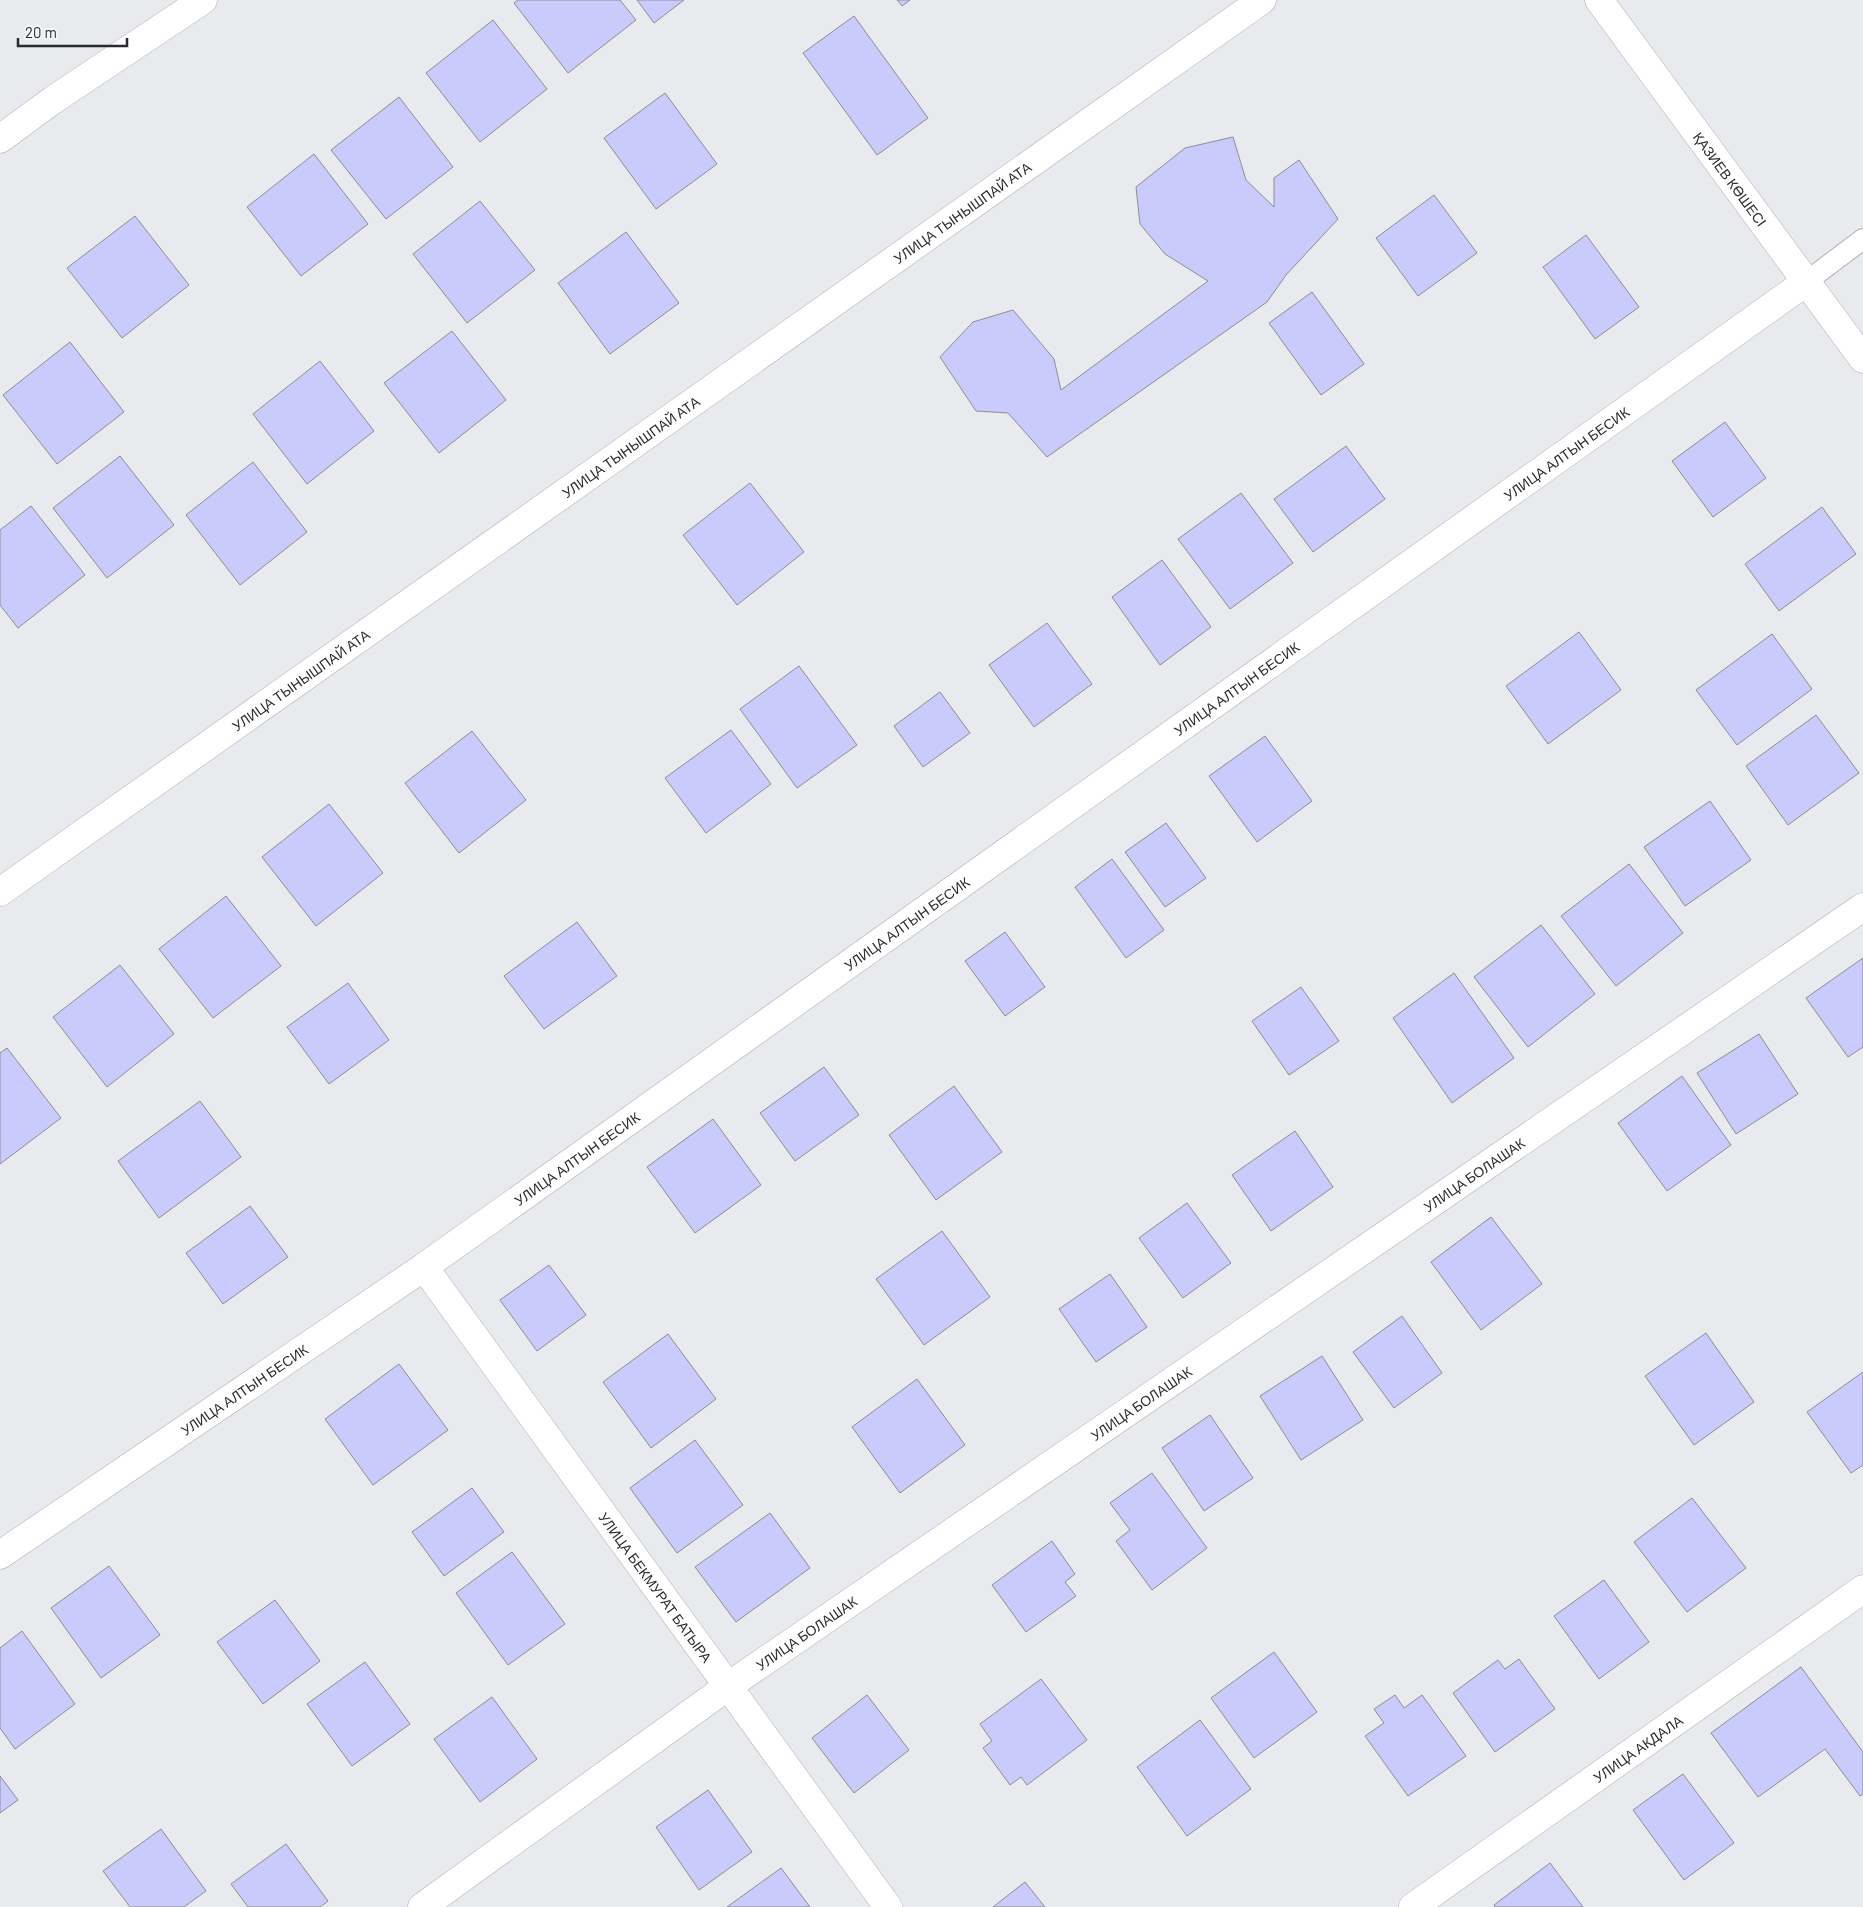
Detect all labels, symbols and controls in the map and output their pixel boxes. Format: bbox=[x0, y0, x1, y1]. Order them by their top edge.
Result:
scale bar bbox=[18, 15, 126, 47]
text: 20 m bbox=[25, 23, 57, 41]
street label: ҚАЗИЕВ КӨШЕСІ bbox=[1690, 128, 1771, 229]
street label: УЛИЦА ТЫНЫШПАЙ АТА bbox=[890, 157, 1035, 266]
street label: УЛИЦА ТЫНЫШПАЙ АТА bbox=[558, 392, 703, 501]
street label: УЛИЦА АЛТЫН БЕСИК bbox=[1500, 402, 1633, 503]
street label: УЛИЦА ТЫНЫШПАЙ АТА bbox=[228, 625, 373, 734]
street label: УЛИЦА АЛТЫН БЕСИК bbox=[1170, 637, 1303, 738]
street label: УЛИЦА АЛТЫН БЕСИК bbox=[841, 872, 973, 974]
street label: УЛИЦА АЛТЫН БЕСИК bbox=[511, 1107, 643, 1209]
street label: УЛИЦА БОЛАШАК bbox=[1420, 1133, 1528, 1215]
street label: УЛИЦА АЛТЫН БЕСИК bbox=[177, 1340, 311, 1438]
street label: УЛИЦА БОЛАШАК bbox=[1087, 1362, 1195, 1444]
street label: УЛИЦА БЕКМУРАТ БАТЫРА bbox=[596, 1508, 716, 1666]
street label: УЛИЦА БОЛАШАК bbox=[752, 1592, 861, 1673]
street label: УЛИЦА АКДАЛА bbox=[1590, 1711, 1686, 1786]

